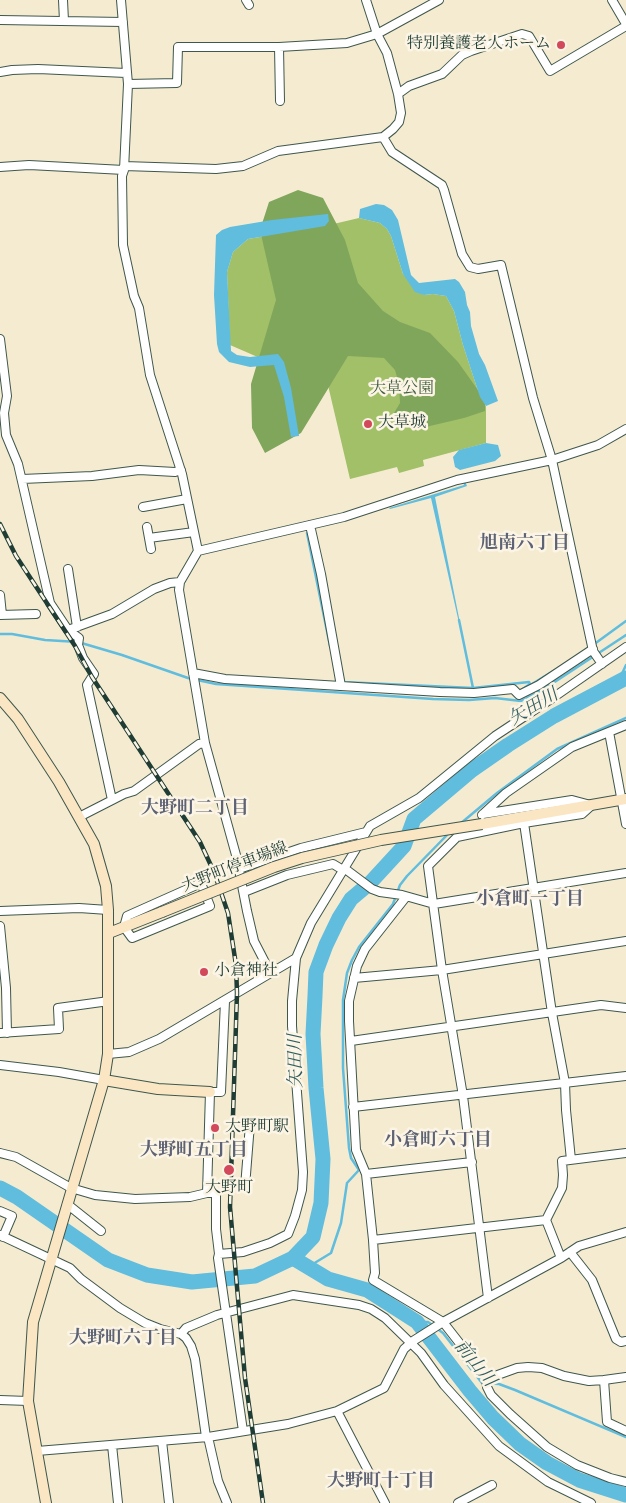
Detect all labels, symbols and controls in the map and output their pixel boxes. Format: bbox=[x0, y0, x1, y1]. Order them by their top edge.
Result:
place label: 特別養護老人ホーム bbox=[407, 35, 551, 55]
marker: 特別養護老人ホーム bbox=[555, 39, 567, 51]
park label: 大草公園 bbox=[370, 380, 434, 400]
place label: 大草城 bbox=[378, 414, 426, 434]
marker: 大草城 bbox=[362, 418, 374, 430]
district label: 旭南六丁目 bbox=[480, 533, 570, 555]
water label: 矢田川 bbox=[505, 685, 563, 731]
district label: 大野町二丁目 bbox=[141, 798, 249, 820]
street label: 大野町停車場線 bbox=[179, 839, 291, 897]
district label: 小倉町一丁目 bbox=[476, 889, 584, 911]
place label: 小倉神社 bbox=[214, 962, 278, 982]
marker: 小倉神社 bbox=[198, 966, 210, 978]
water label: 矢田川 bbox=[286, 1034, 308, 1088]
place label: 大野町駅 bbox=[225, 1118, 289, 1138]
marker: 大野町駅 bbox=[209, 1122, 221, 1134]
district label: 小倉町六丁目 bbox=[384, 1130, 492, 1152]
district label: 大野町五丁目 bbox=[140, 1140, 248, 1162]
marker: 大野町 bbox=[222, 1163, 236, 1177]
place label: 大野町 bbox=[205, 1179, 253, 1199]
district label: 大野町六丁目 bbox=[69, 1328, 177, 1350]
water label: 前山川 bbox=[449, 1336, 499, 1392]
district label: 大野町十丁目 bbox=[327, 1471, 435, 1493]

